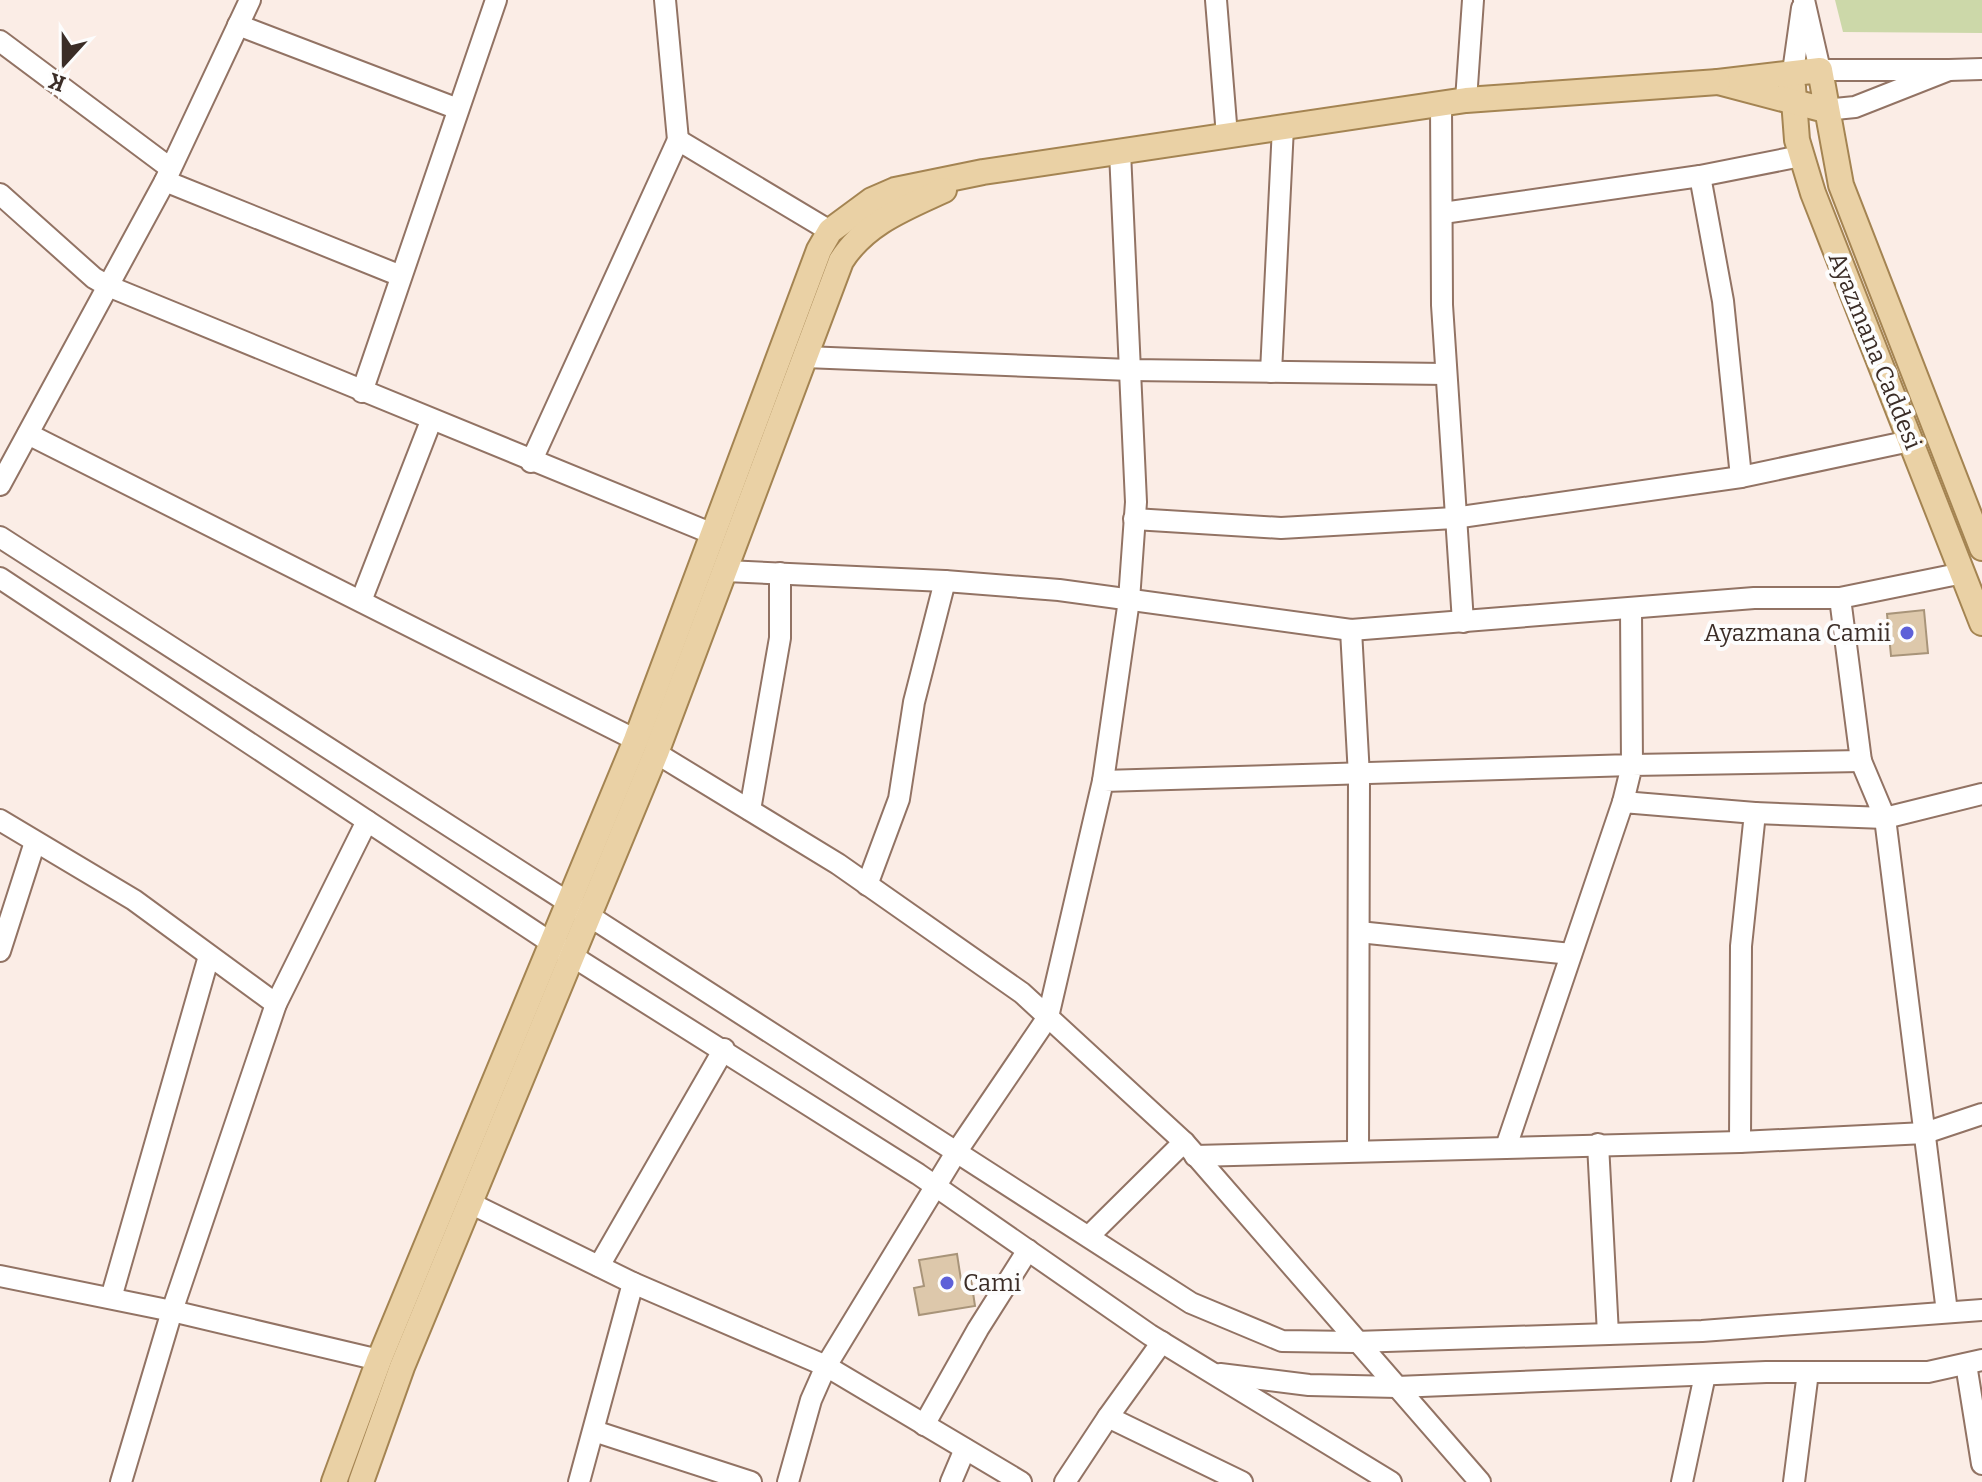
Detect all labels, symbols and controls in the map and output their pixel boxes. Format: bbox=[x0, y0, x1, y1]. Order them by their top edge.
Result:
north arrow bbox=[24, 24, 104, 104]
text: K bbox=[45, 67, 69, 98]
street label: Ayazmana Caddesi bbox=[1823, 248, 1927, 454]
place label: Ayazmana Camii bbox=[1704, 619, 1891, 647]
marker: Ayazmana Camii bbox=[1898, 624, 1916, 642]
place label: Cami bbox=[963, 1269, 1021, 1297]
marker: Cami bbox=[938, 1274, 956, 1292]

